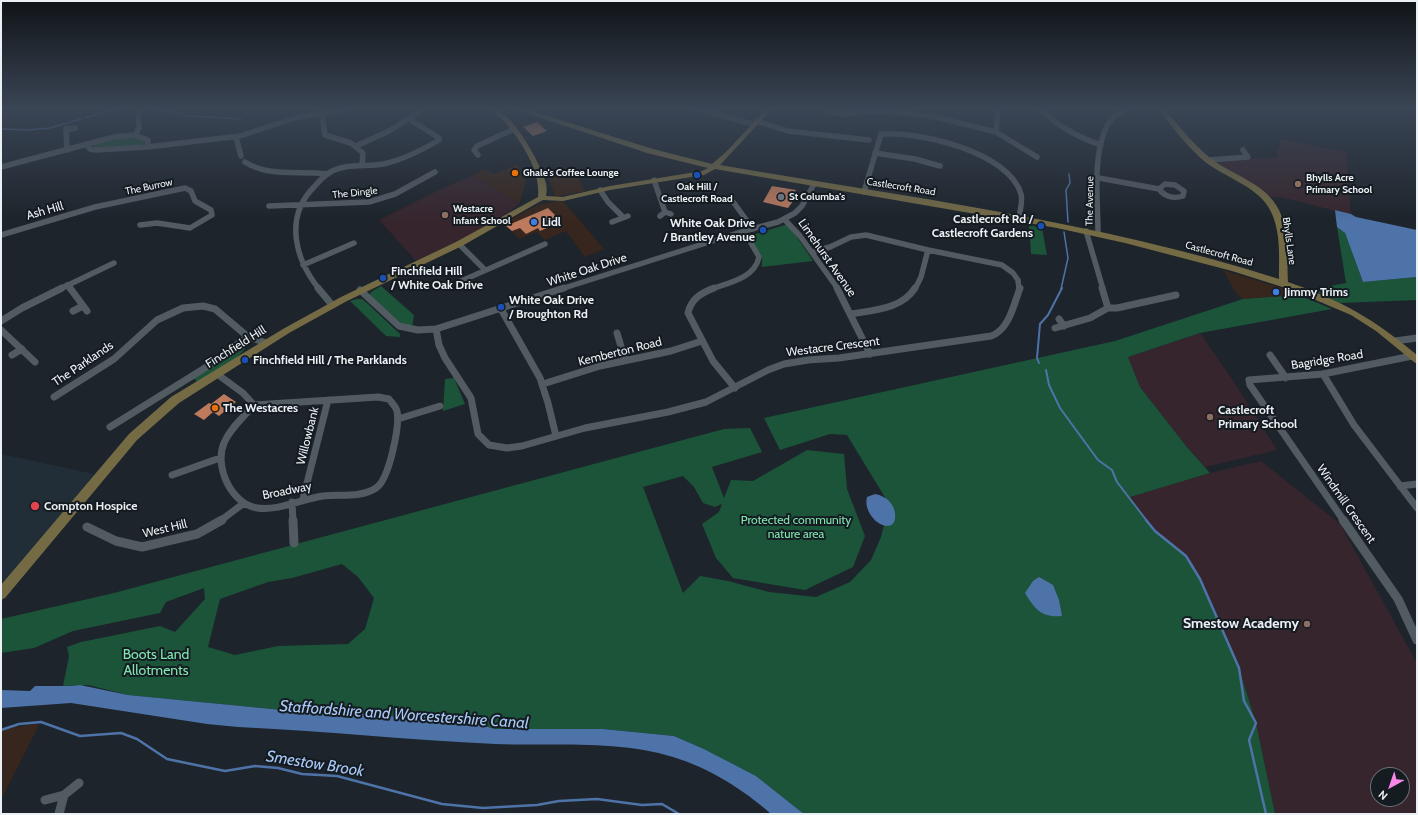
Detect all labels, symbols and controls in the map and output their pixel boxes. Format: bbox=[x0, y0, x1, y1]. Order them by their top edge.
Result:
place label: Ghale's Coffee Lounge bbox=[523, 167, 619, 179]
marker: Ghale's Coffee Lounge bbox=[510, 168, 520, 178]
marker: Oak Hill / Castlecroft Road bbox=[692, 170, 702, 180]
place label: Bhylls Acre Primary School bbox=[1306, 172, 1372, 196]
street label: The Burrow bbox=[124, 176, 174, 198]
street label: Castlecroft Road bbox=[866, 176, 936, 198]
street label: The Avenue bbox=[1084, 176, 1096, 226]
marker: Bhylls Acre Primary School bbox=[1293, 179, 1303, 189]
place label: Oak Hill / Castlecroft Road bbox=[661, 181, 733, 204]
street label: The Dingle bbox=[332, 185, 378, 201]
place label: St Columba's bbox=[789, 191, 845, 203]
marker: St Columba's bbox=[776, 192, 786, 202]
street label: Ash Hill bbox=[25, 199, 65, 223]
place label: Westacre Infant School bbox=[453, 203, 511, 226]
marker: Westacre Infant School bbox=[440, 210, 450, 220]
place label: Castlecroft Rd / Castlecroft Gardens bbox=[932, 212, 1033, 240]
place label: Lidl bbox=[542, 215, 561, 229]
place label: White Oak Drive / Brantley Avenue bbox=[663, 216, 755, 244]
street label: Limehurst Avenue bbox=[795, 216, 859, 300]
street label: Bhylls Lane bbox=[1280, 216, 1298, 266]
marker: Lidl bbox=[529, 217, 539, 227]
marker: Castlecroft Rd / Castlecroft Gardens bbox=[1036, 221, 1046, 231]
marker: White Oak Drive / Brantley Avenue bbox=[758, 225, 768, 235]
street label: Castlecroft Road bbox=[1184, 239, 1254, 269]
street label: White Oak Drive bbox=[545, 250, 629, 290]
place label: Finchfield Hill / White Oak Drive bbox=[391, 264, 483, 292]
marker: Finchfield Hill / White Oak Drive bbox=[378, 273, 388, 283]
place label: Jimmy Trims bbox=[1284, 285, 1348, 299]
marker: Jimmy Trims bbox=[1271, 287, 1281, 297]
place label: White Oak Drive / Broughton Rd bbox=[509, 293, 594, 321]
marker: White Oak Drive / Broughton Rd bbox=[496, 302, 506, 312]
street label: Finchfield Hill bbox=[203, 323, 269, 371]
street label: Westacre Crescent bbox=[785, 334, 881, 360]
street label: Kemberton Road bbox=[577, 335, 663, 369]
street label: The Parklands bbox=[50, 338, 116, 390]
street label: Bagridge Road bbox=[1290, 347, 1364, 373]
place label: Finchfield Hill / The Parklands bbox=[253, 353, 407, 367]
marker: Finchfield Hill / The Parklands bbox=[240, 355, 250, 365]
place label: The Westacres bbox=[223, 401, 298, 415]
marker: The Westacres bbox=[210, 403, 220, 413]
place label: Castlecroft Primary School bbox=[1218, 403, 1297, 431]
street label: Willowbank bbox=[294, 406, 322, 466]
marker: Castlecroft Primary School bbox=[1205, 412, 1215, 422]
street label: Windmill Crescent bbox=[1313, 462, 1379, 546]
street label: Broadway bbox=[261, 479, 313, 503]
place label: Compton Hospice bbox=[44, 499, 137, 513]
marker: Compton Hospice bbox=[29, 500, 41, 512]
park label: Protected community nature area bbox=[741, 513, 851, 541]
street label: West Hill bbox=[141, 517, 189, 541]
place label: Smestow Academy bbox=[1183, 616, 1299, 632]
marker: Smestow Academy bbox=[1302, 619, 1312, 629]
park label: Boots Land Allotments bbox=[123, 647, 189, 680]
water label: Staffordshire and Worcestershire Canal bbox=[279, 697, 529, 733]
water label: Smestow Brook bbox=[265, 747, 365, 781]
north arrow bbox=[1370, 767, 1410, 807]
text: N bbox=[1375, 788, 1390, 803]

